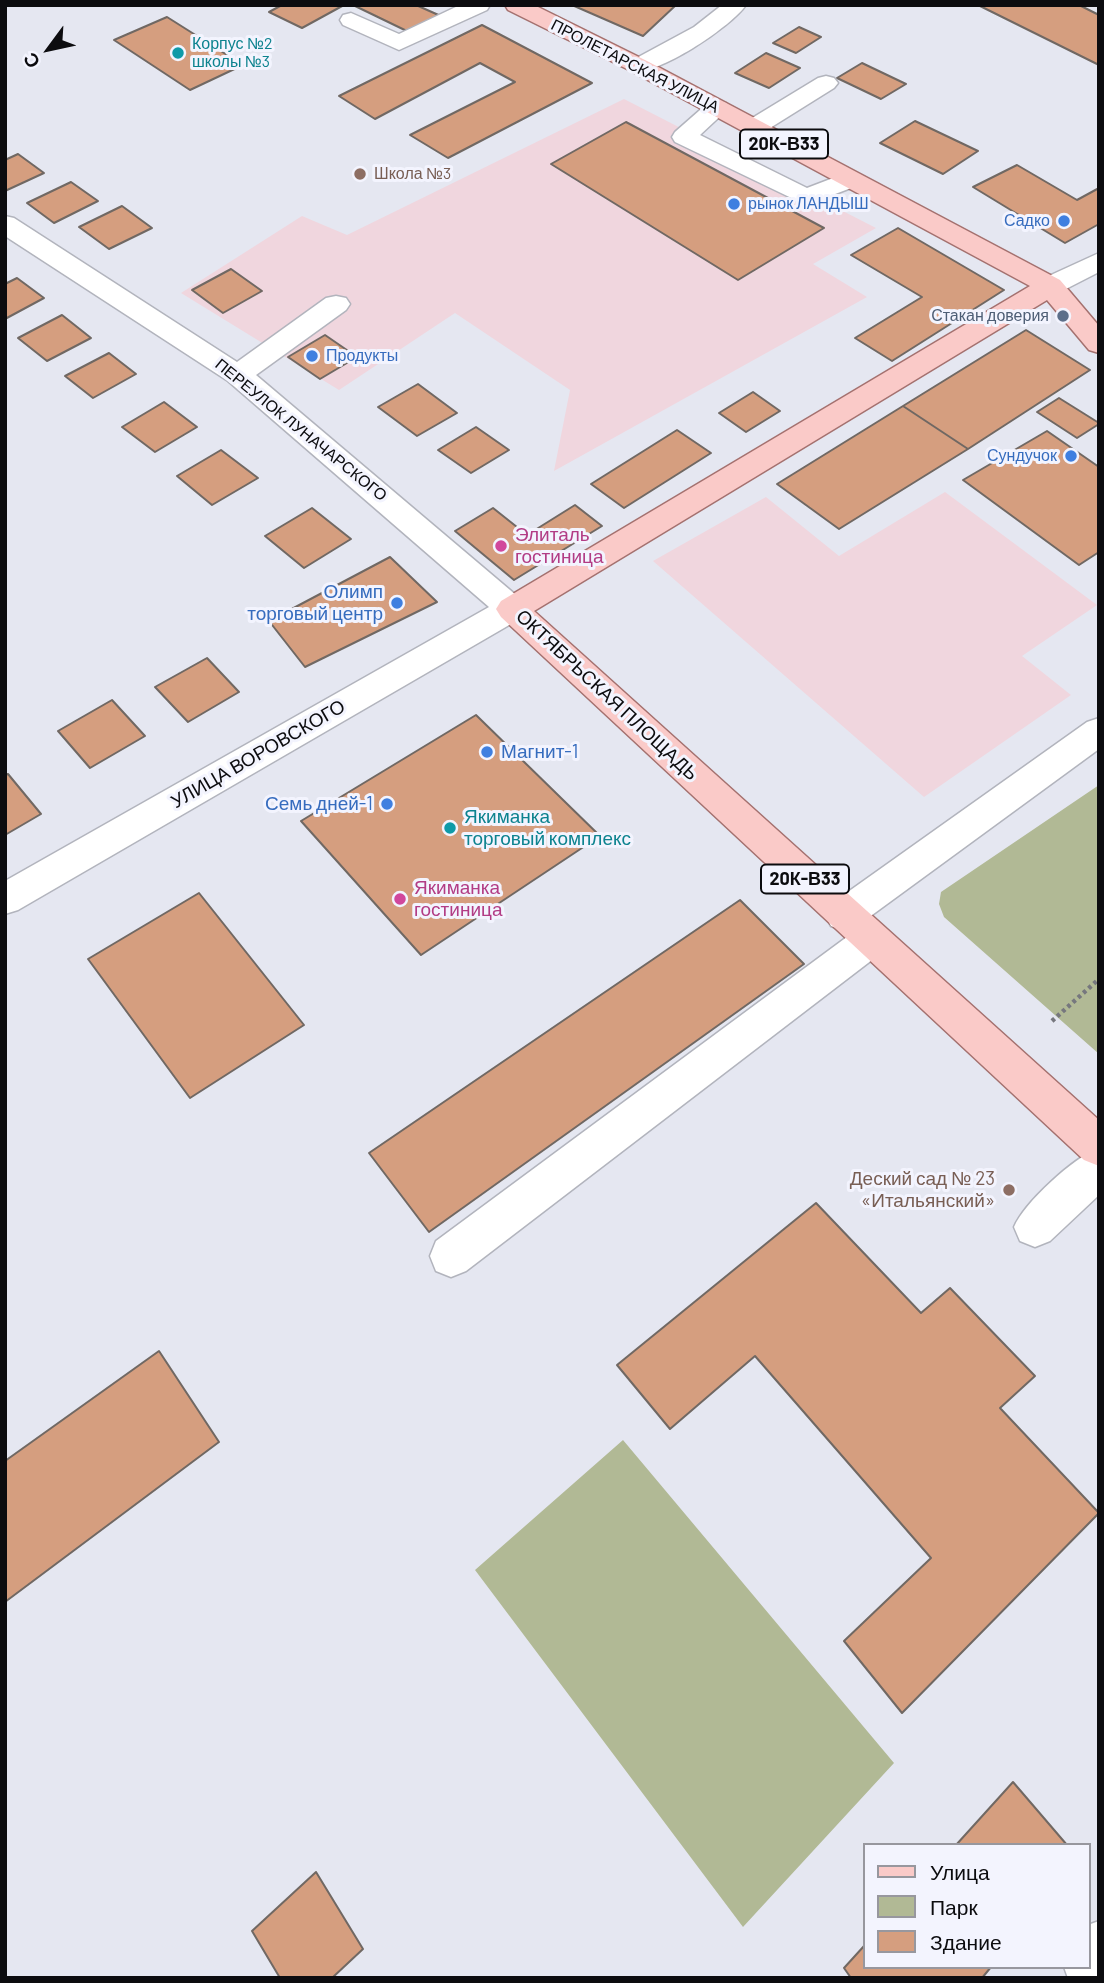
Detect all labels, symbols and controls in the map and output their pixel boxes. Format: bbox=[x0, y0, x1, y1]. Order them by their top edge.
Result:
north arrow bbox=[14, 14, 84, 84]
street label: ПРОЛЕТАРСКАЯ УЛИЦА bbox=[548, 15, 722, 117]
place label: Корпус №2 школы №3 bbox=[192, 34, 273, 72]
marker: Корпус №2 школы №3 bbox=[170, 45, 186, 61]
text: С bbox=[18, 49, 44, 73]
road number: 20К-В33 bbox=[740, 130, 828, 159]
place label: Школа №3 bbox=[374, 164, 451, 184]
marker: Школа №3 bbox=[352, 166, 368, 182]
place label: рынок ЛАНДЫШ bbox=[748, 194, 869, 214]
marker: рынок ЛАНДЫШ bbox=[726, 196, 742, 212]
place label: Садко bbox=[1004, 211, 1050, 231]
marker: Садко bbox=[1056, 213, 1072, 229]
place label: Стакан доверия bbox=[931, 306, 1049, 326]
marker: Стакан доверия bbox=[1055, 308, 1071, 324]
place label: Продукты bbox=[326, 346, 398, 366]
marker: Продукты bbox=[304, 348, 320, 364]
street label: ПЕРЕУЛОК ЛУНАЧАРСКОГО bbox=[211, 355, 391, 505]
place label: Сундучок bbox=[987, 446, 1057, 466]
marker: Сундучок bbox=[1063, 448, 1079, 464]
place label: Элиталь гостиница bbox=[515, 524, 603, 568]
marker: Элиталь гостиница bbox=[493, 538, 509, 554]
place label: Олимп торговый центр bbox=[247, 581, 383, 625]
marker: Олимп торговый центр bbox=[389, 595, 405, 611]
street label: ОКТЯБРЬСКАЯ ПЛОЩАДЬ bbox=[511, 605, 703, 785]
street label: УЛИЦА ВОРОВСКОГО bbox=[167, 695, 349, 813]
place label: Магнит-1 bbox=[501, 741, 578, 763]
marker: Магнит-1 bbox=[479, 744, 495, 760]
place label: Семь дней-1 bbox=[265, 793, 373, 815]
marker: Семь дней-1 bbox=[379, 796, 395, 812]
place label: Якиманка торговый комплекс bbox=[464, 806, 631, 850]
marker: Якиманка торговый комплекс bbox=[442, 820, 458, 836]
road number: 20К-В33 bbox=[761, 864, 849, 894]
place label: Якиманка гостиница bbox=[414, 877, 502, 921]
marker: Якиманка гостиница bbox=[392, 891, 408, 907]
place label: Деский сад № 23 «Итальянский» bbox=[850, 1168, 995, 1212]
marker: Деский сад № 23 «Итальянский» bbox=[1001, 1182, 1017, 1198]
legend bbox=[862, 1843, 1090, 1969]
text: Улица bbox=[930, 1859, 990, 1884]
text: Парк bbox=[930, 1894, 978, 1919]
text: Здание bbox=[930, 1929, 1002, 1954]

